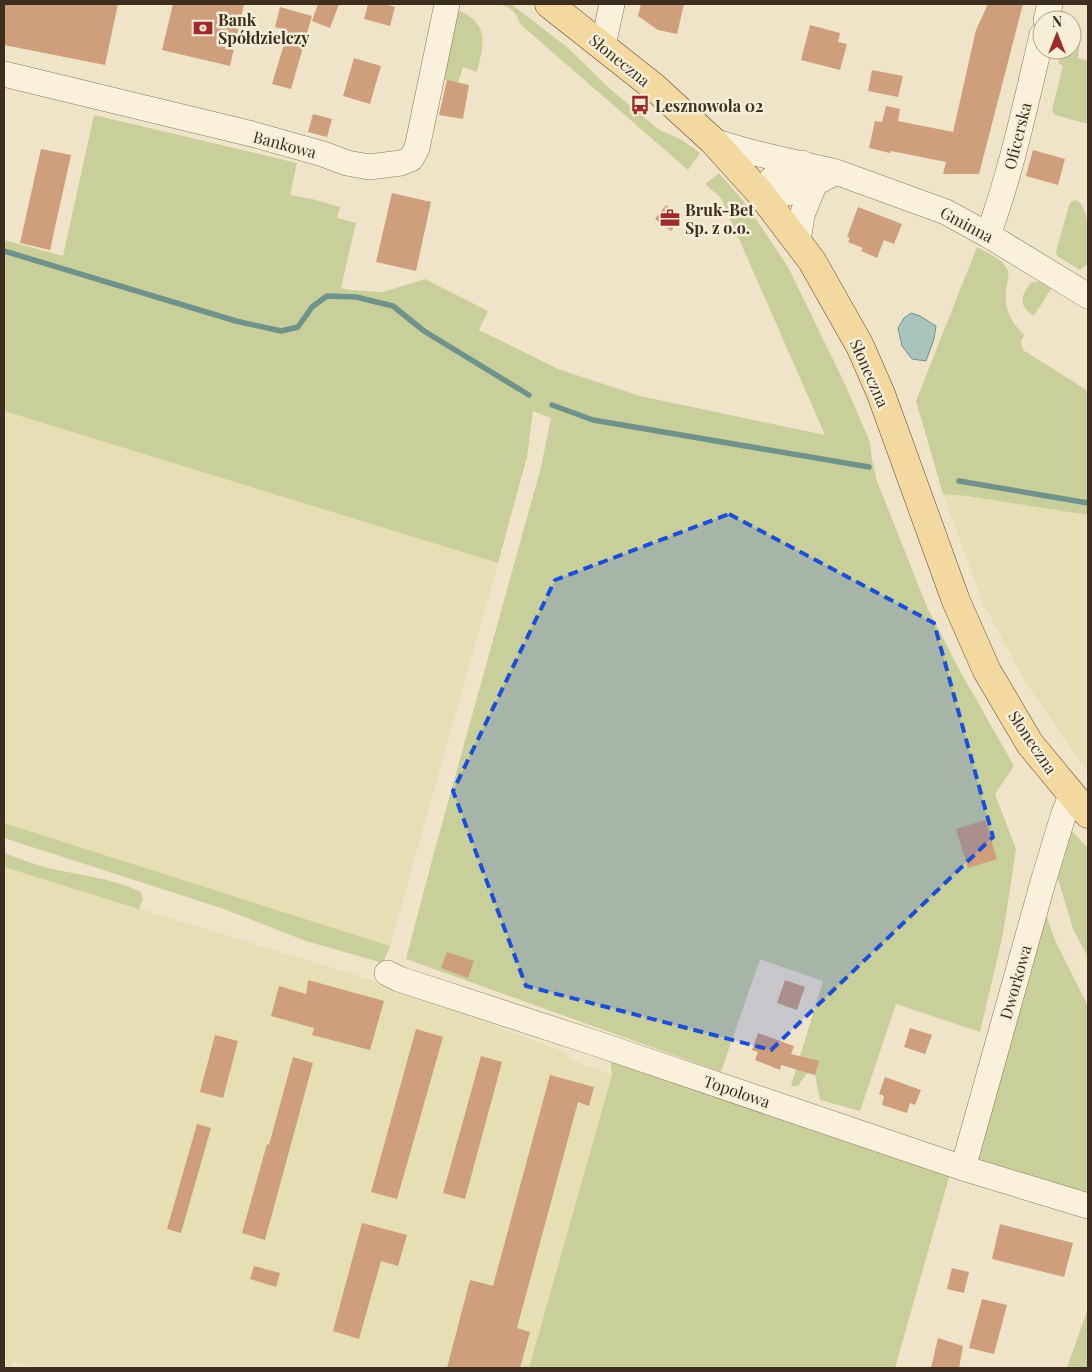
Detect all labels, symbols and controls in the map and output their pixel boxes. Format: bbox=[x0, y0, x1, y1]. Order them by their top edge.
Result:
place label: Bank Spółdzielczy bbox=[218, 9, 310, 48]
north arrow bbox=[1032, 10, 1082, 60]
text: N bbox=[1052, 12, 1062, 31]
bank icon: Bank Spółdzielczy bbox=[192, 17, 214, 39]
street label: Słoneczna bbox=[585, 29, 655, 91]
bus stop icon: Lesznowola 02 bbox=[629, 94, 651, 116]
place label: Lesznowola 02 bbox=[655, 95, 763, 116]
street label: Oficerska bbox=[999, 100, 1035, 172]
street label: Bankowa bbox=[251, 125, 319, 163]
place label: Bruk-Bet Sp. z o.o. bbox=[685, 199, 754, 238]
street label: Gminna bbox=[937, 201, 997, 247]
office icon: Bruk-Bet Sp. z o.o. bbox=[659, 207, 681, 229]
street label: Słoneczna bbox=[846, 336, 894, 410]
street label: Słoneczna bbox=[1004, 706, 1062, 778]
street label: Dworkowa bbox=[994, 942, 1036, 1022]
street label: Topolowa bbox=[701, 1070, 773, 1112]

